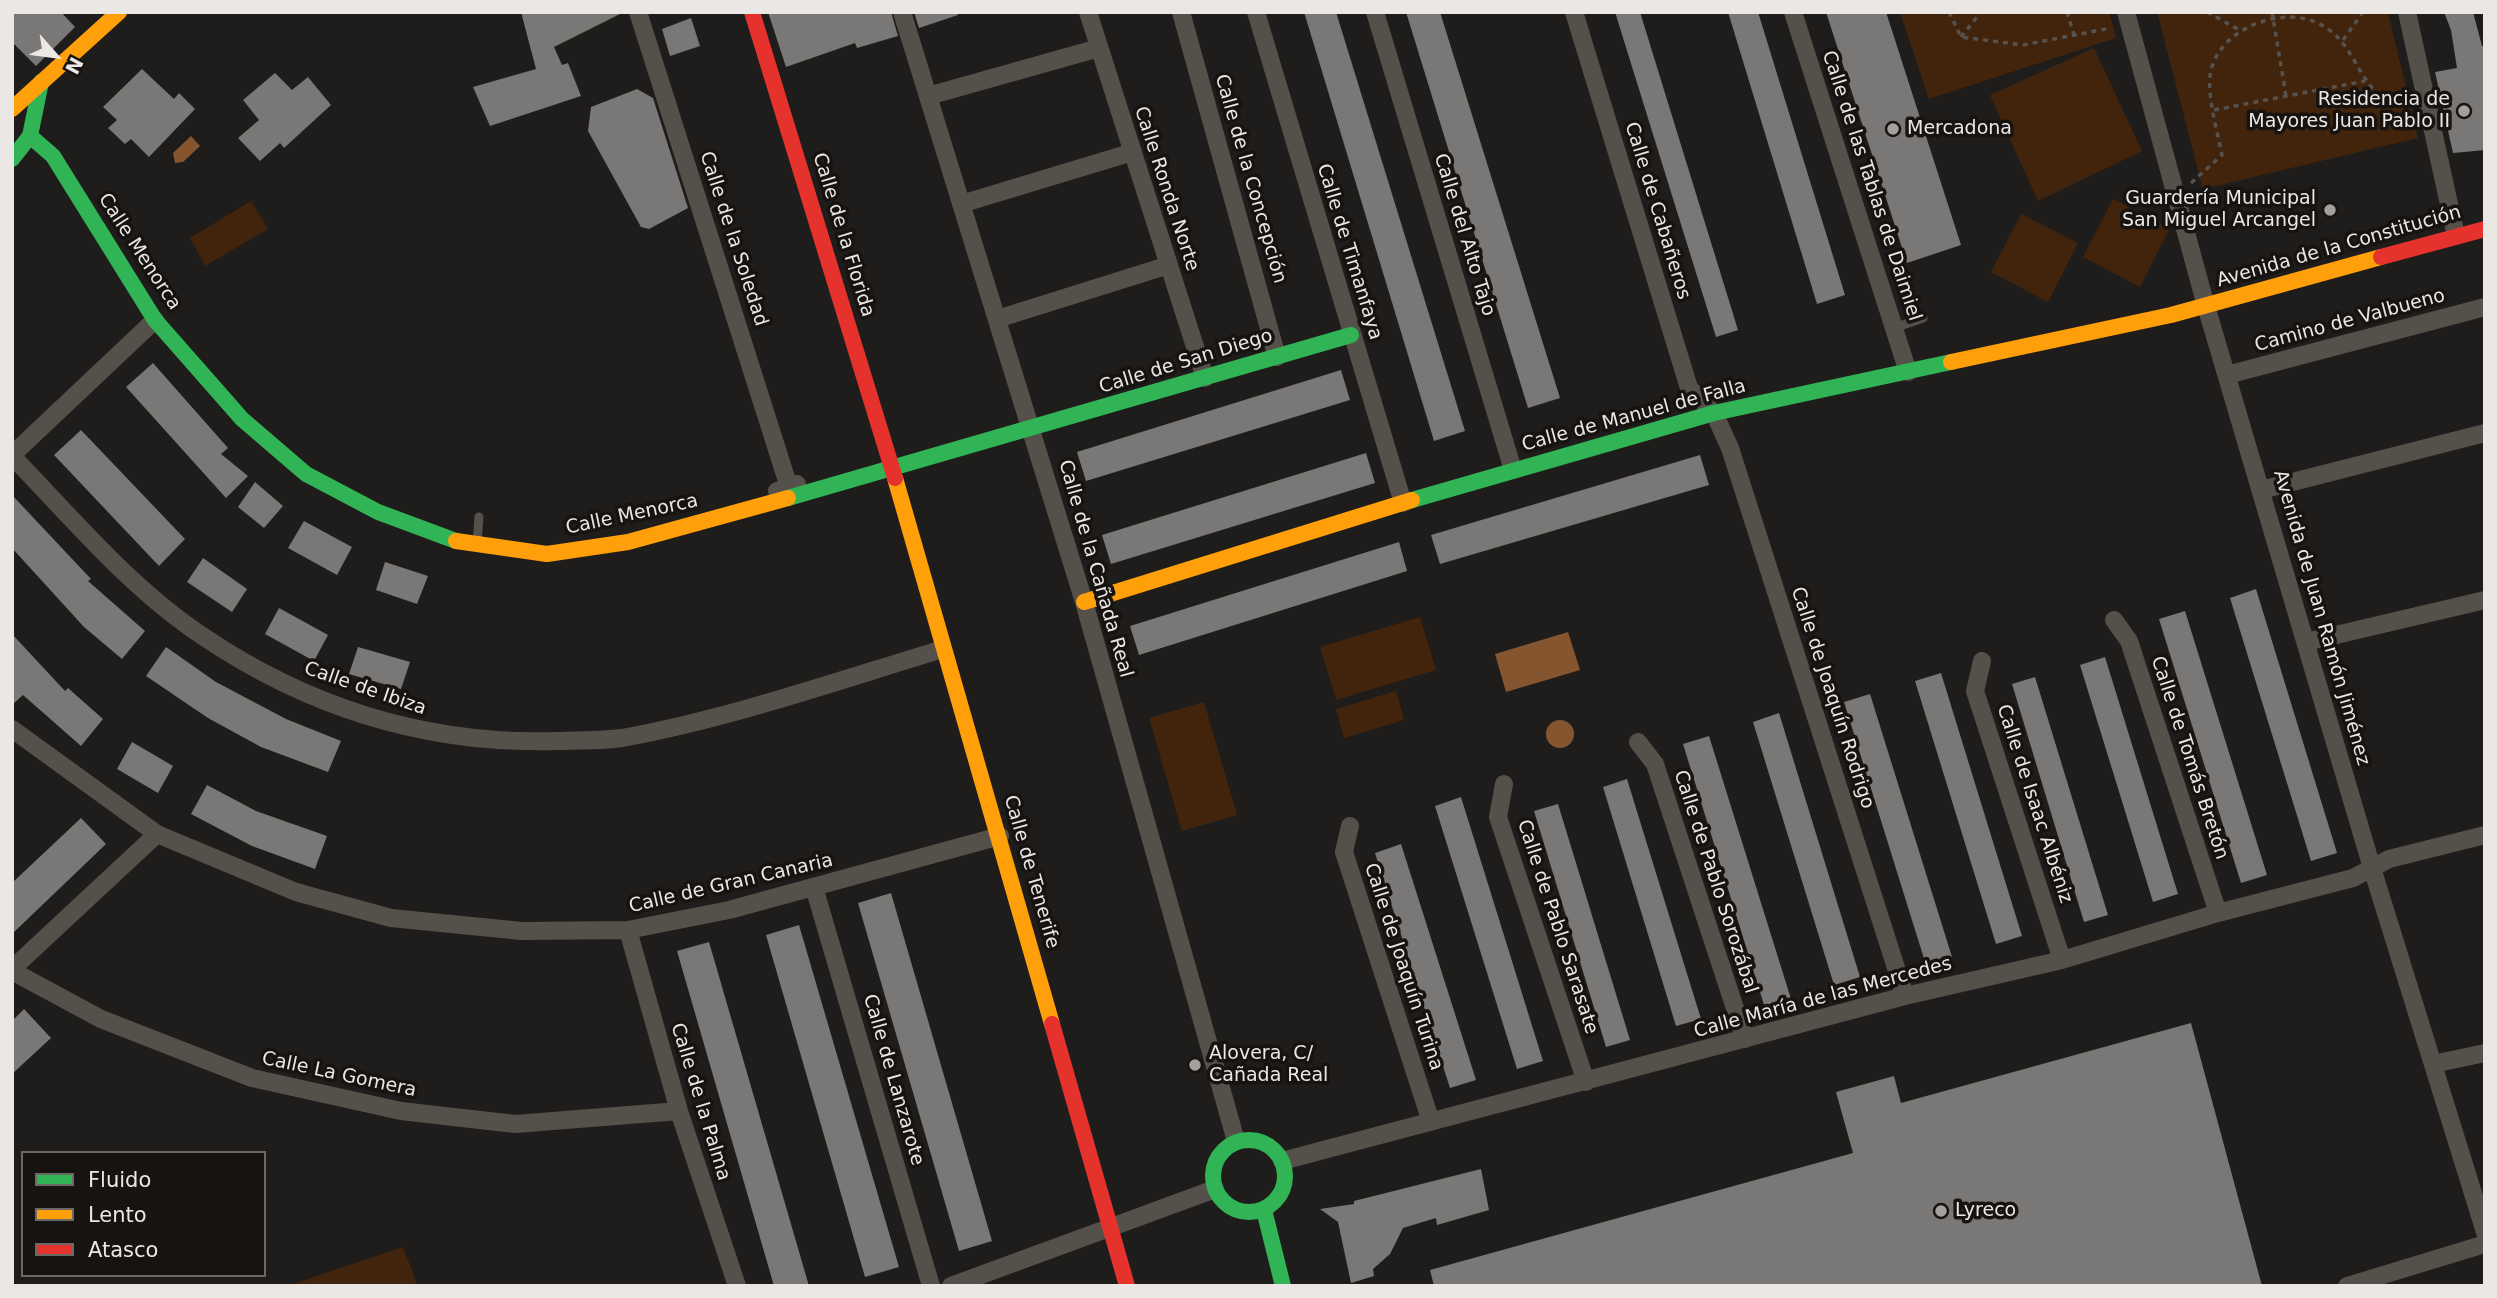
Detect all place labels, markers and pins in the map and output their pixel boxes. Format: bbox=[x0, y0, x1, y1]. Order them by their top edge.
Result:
place label: Residencia de Mayores Juan Pablo II bbox=[2248, 89, 2450, 133]
marker: Residencia de Mayores Juan Pablo II bbox=[2456, 103, 2472, 119]
place label: Mercadona bbox=[1907, 118, 2012, 140]
marker: Mercadona bbox=[1885, 121, 1901, 137]
place label: Guardería Municipal San Miguel Arcangel bbox=[2122, 188, 2316, 232]
marker: Guardería Municipal San Miguel Arcangel bbox=[2322, 202, 2338, 218]
place label: Alovera, C/ Cañada Real bbox=[1209, 1043, 1328, 1087]
marker: Alovera, C/ Cañada Real bbox=[1187, 1057, 1203, 1073]
place label: Lyreco bbox=[1955, 1200, 2016, 1222]
marker: Lyreco bbox=[1933, 1203, 1949, 1219]

